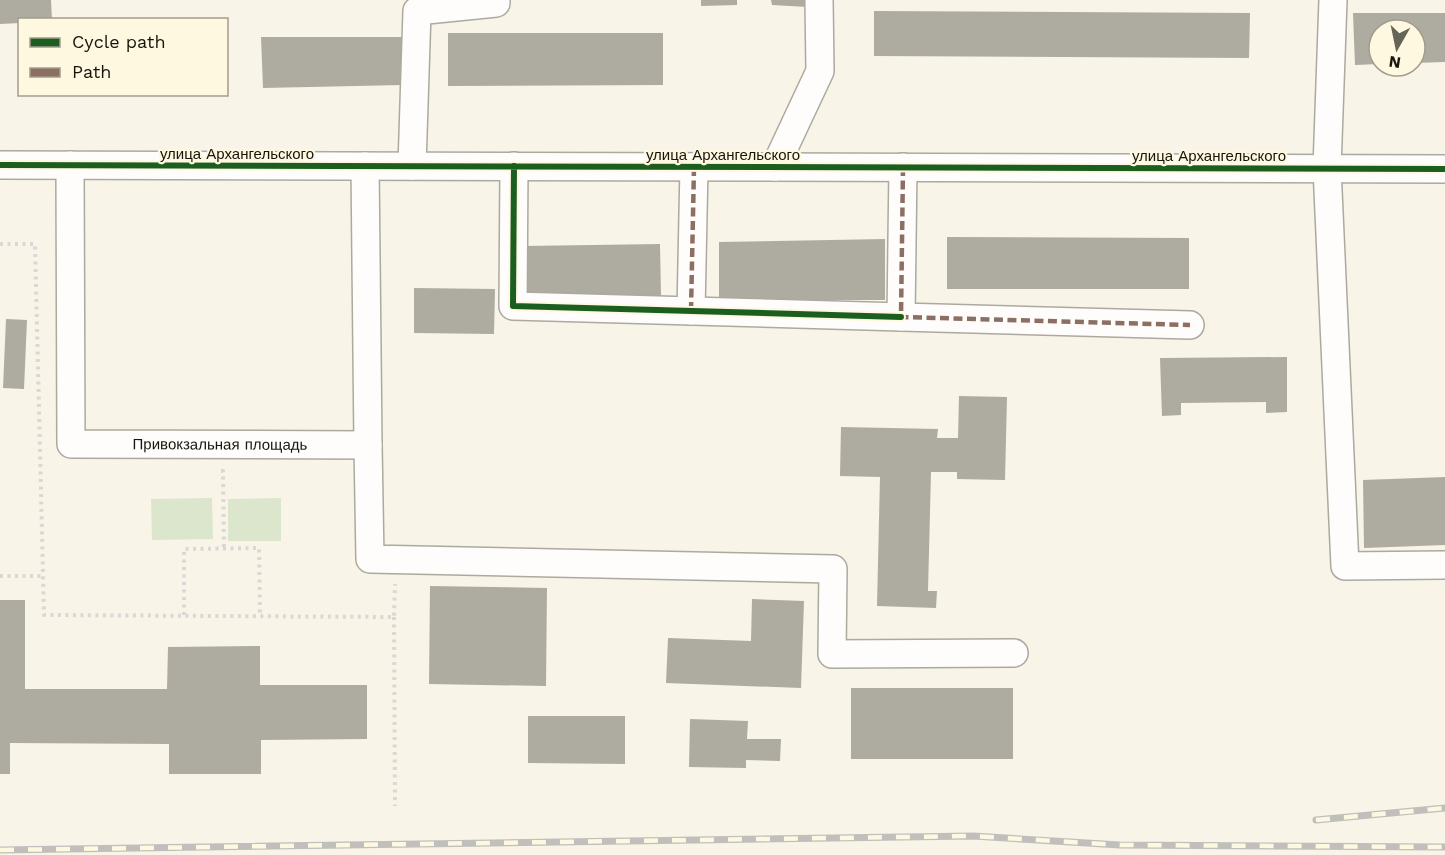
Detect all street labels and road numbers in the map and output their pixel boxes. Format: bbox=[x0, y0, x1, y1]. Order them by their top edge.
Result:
street label: улица Архангельского bbox=[160, 145, 314, 163]
street label: улица Архангельского bbox=[646, 146, 800, 164]
street label: улица Архангельского bbox=[1132, 147, 1286, 165]
street label: Привокзальная площадь bbox=[133, 435, 308, 454]

